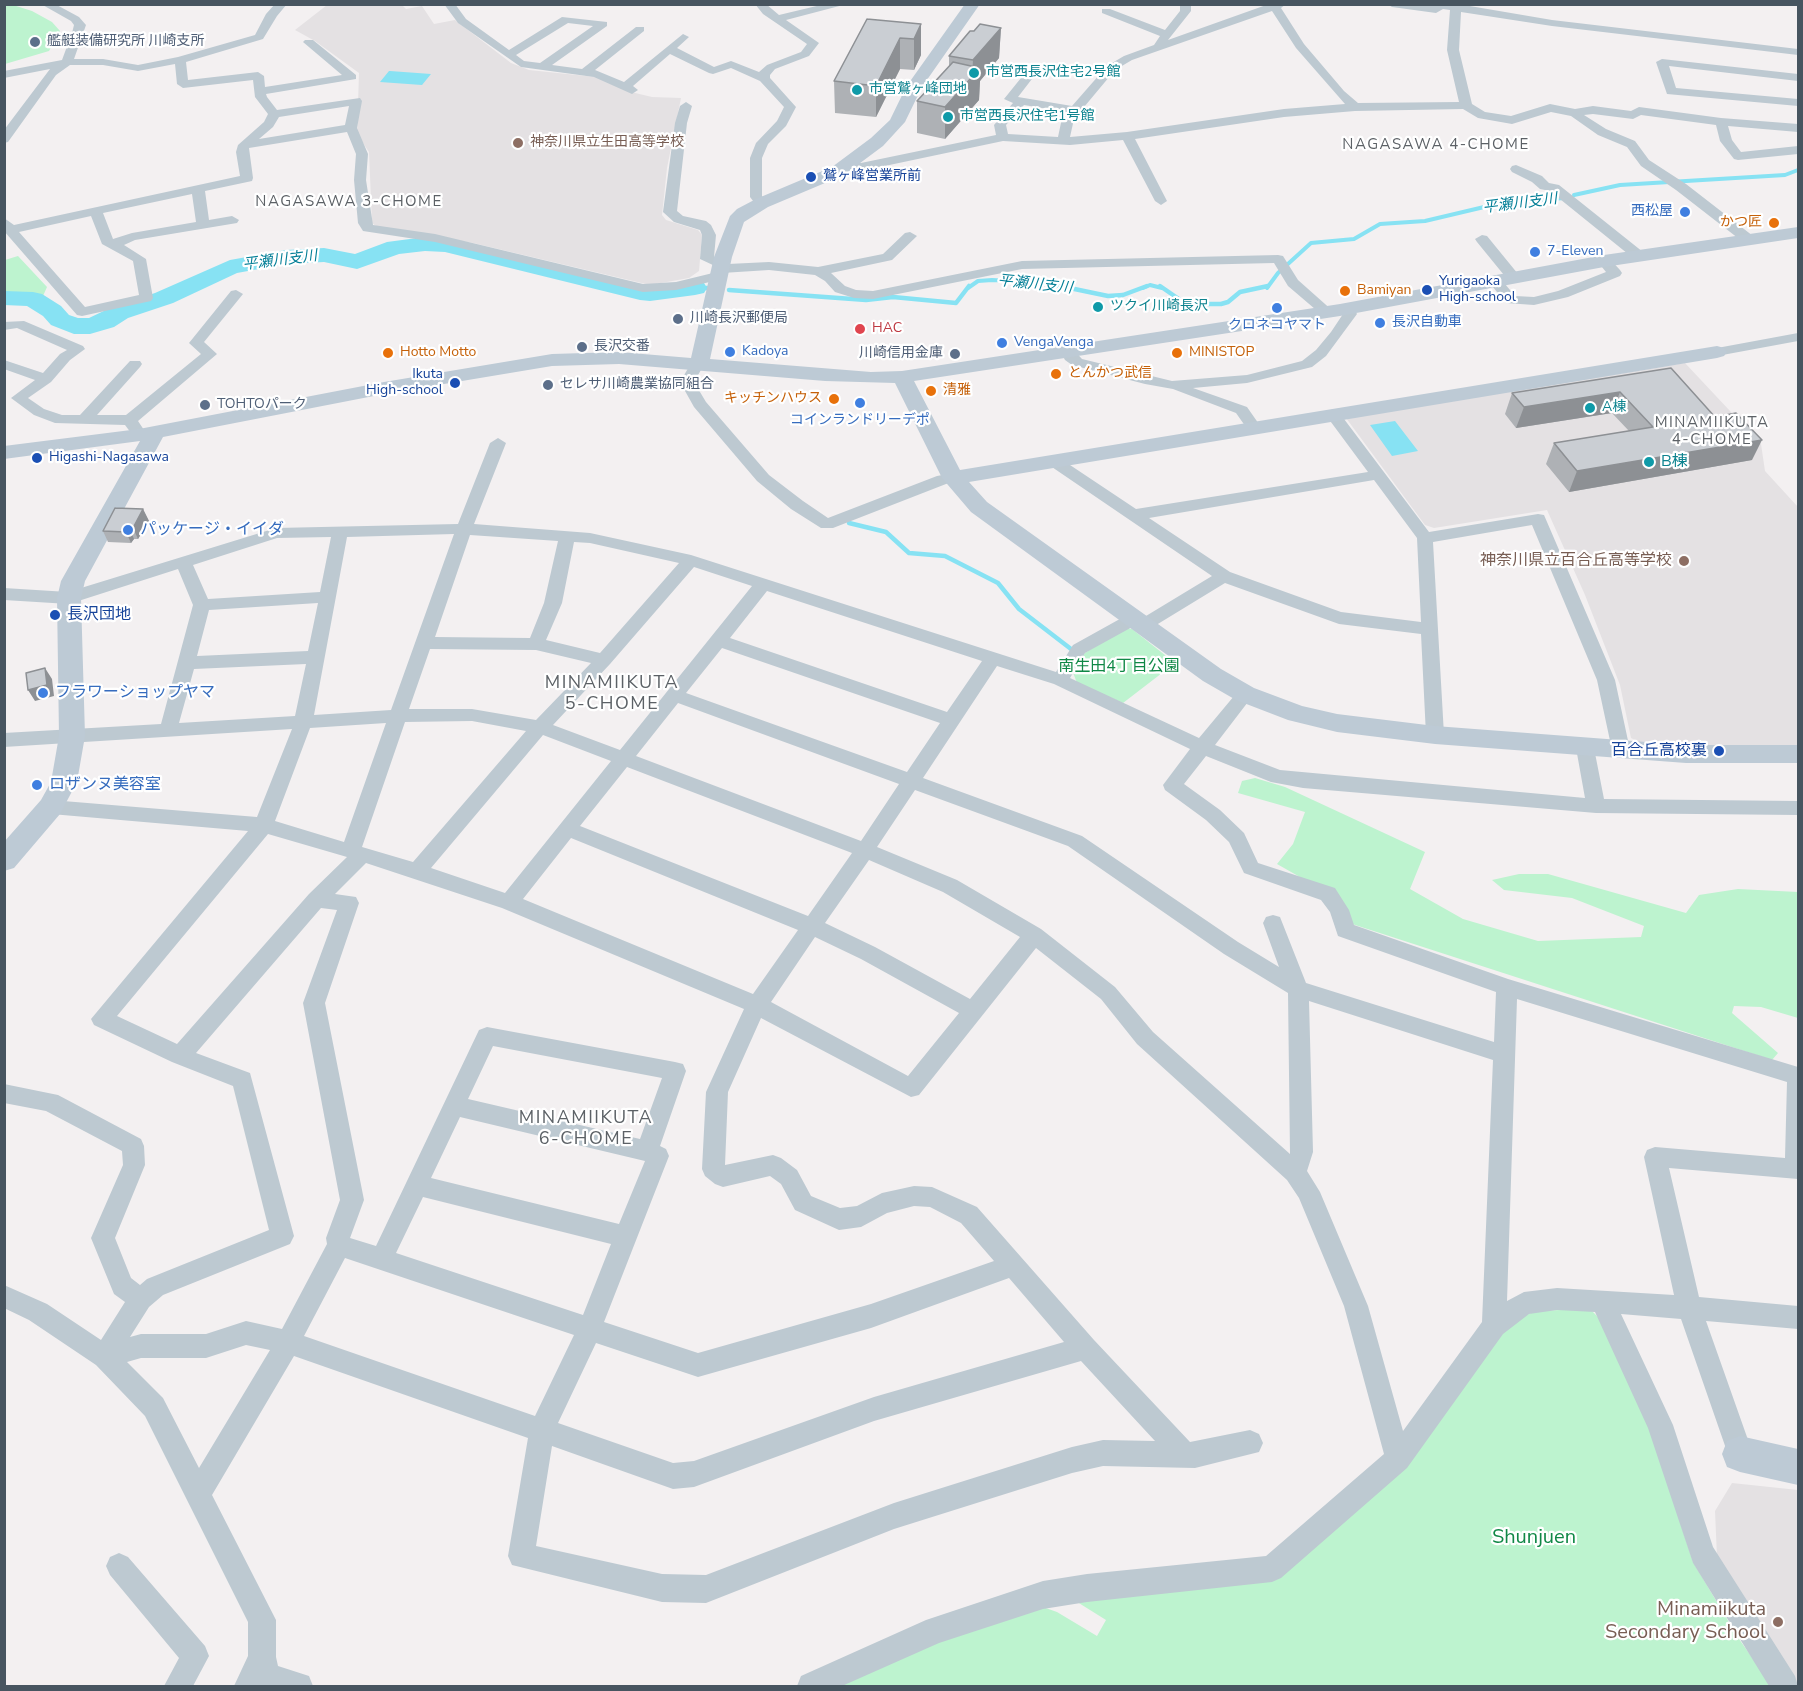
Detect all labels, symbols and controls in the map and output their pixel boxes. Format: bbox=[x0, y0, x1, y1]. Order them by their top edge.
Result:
place label: 艦艇装備研究所 川崎支所 bbox=[47, 34, 205, 50]
marker: 艦艇装備研究所 川崎支所 bbox=[28, 35, 42, 49]
place label: 市営西長沢住宅2号館 bbox=[986, 65, 1120, 81]
marker: 市営西長沢住宅2号館 bbox=[967, 66, 981, 80]
place label: 市営鷲ヶ峰団地 bbox=[869, 82, 967, 98]
marker: 市営鷲ヶ峰団地 bbox=[850, 83, 864, 97]
place label: 市営西長沢住宅1号館 bbox=[960, 109, 1094, 125]
marker: 市営西長沢住宅1号館 bbox=[941, 110, 955, 124]
place label: 神奈川県立生田高等学校 bbox=[530, 135, 684, 151]
marker: 神奈川県立生田高等学校 bbox=[511, 136, 525, 150]
district label: NAGASAWA 4-CHOME bbox=[1342, 136, 1530, 154]
place label: 鷲ヶ峰営業所前 bbox=[823, 169, 921, 185]
marker: 鷲ヶ峰営業所前 bbox=[804, 170, 818, 184]
water label: 平瀬川支川 bbox=[1482, 190, 1558, 218]
district label: NAGASAWA 3-CHOME bbox=[255, 193, 443, 211]
place label: 西松屋 bbox=[1631, 204, 1673, 220]
marker: 西松屋 bbox=[1678, 205, 1692, 219]
place label: かつ匠 bbox=[1720, 215, 1762, 231]
marker: かつ匠 bbox=[1767, 216, 1781, 230]
place label: 7-Eleven bbox=[1547, 244, 1603, 260]
marker: 7-Eleven bbox=[1528, 245, 1542, 259]
water label: 平瀬川支川 bbox=[242, 247, 318, 275]
water label: 平瀬川支川 bbox=[997, 272, 1073, 298]
place label: Yurigaoka High-school bbox=[1439, 274, 1516, 306]
place label: Bamiyan bbox=[1357, 283, 1412, 299]
marker: Yurigaoka High-school bbox=[1420, 283, 1434, 297]
marker: Bamiyan bbox=[1338, 284, 1352, 298]
place label: ツクイ川崎長沢 bbox=[1110, 299, 1208, 315]
marker: ツクイ川崎長沢 bbox=[1091, 300, 1105, 314]
marker: クロネコヤマト bbox=[1270, 301, 1284, 315]
place label: 川崎長沢郵便局 bbox=[690, 311, 788, 327]
marker: 川崎長沢郵便局 bbox=[671, 312, 685, 326]
place label: 長沢自動車 bbox=[1392, 315, 1462, 331]
marker: 長沢自動車 bbox=[1373, 316, 1387, 330]
place label: クロネコヤマト bbox=[1228, 318, 1326, 334]
place label: HAC bbox=[872, 321, 902, 337]
marker: HAC bbox=[853, 322, 867, 336]
place label: VengaVenga bbox=[1014, 335, 1094, 351]
marker: VengaVenga bbox=[995, 336, 1009, 350]
place label: 長沢交番 bbox=[594, 339, 650, 355]
marker: 長沢交番 bbox=[575, 340, 589, 354]
place label: Kadoya bbox=[742, 344, 788, 360]
place label: Hotto Motto bbox=[400, 345, 476, 361]
marker: Kadoya bbox=[723, 345, 737, 359]
place label: MINISTOP bbox=[1189, 345, 1254, 361]
marker: Hotto Motto bbox=[381, 346, 395, 360]
place label: 川崎信用金庫 bbox=[859, 346, 943, 362]
marker: MINISTOP bbox=[1170, 346, 1184, 360]
marker: 川崎信用金庫 bbox=[948, 347, 962, 361]
place label: とんかつ武信 bbox=[1068, 366, 1152, 382]
place label: Ikuta High-school bbox=[366, 367, 443, 400]
marker: とんかつ武信 bbox=[1049, 367, 1063, 381]
marker: Ikuta High-school bbox=[448, 376, 462, 390]
place label: セレサ川崎農業協同組合 bbox=[560, 377, 714, 393]
marker: セレサ川崎農業協同組合 bbox=[541, 378, 555, 392]
place label: 清雅 bbox=[943, 383, 971, 399]
marker: 清雅 bbox=[924, 384, 938, 398]
place label: キッチンハウス bbox=[724, 391, 822, 407]
marker: キッチンハウス bbox=[827, 392, 841, 406]
marker: コインランドリーデポ bbox=[853, 396, 867, 410]
place label: TOHTOパーク bbox=[217, 397, 307, 413]
marker: TOHTOパーク bbox=[198, 398, 212, 412]
place label: A棟 bbox=[1602, 400, 1626, 416]
marker: A棟 bbox=[1583, 401, 1597, 415]
place label: コインランドリーデポ bbox=[790, 413, 930, 429]
district label: MINAMIIKUTA 4-CHOME bbox=[1655, 414, 1769, 449]
place label: Higashi-Nagasawa bbox=[49, 450, 169, 466]
marker: Higashi-Nagasawa bbox=[30, 451, 44, 465]
place label: B棟 bbox=[1661, 452, 1688, 472]
marker: B棟 bbox=[1642, 455, 1656, 469]
place label: パッケージ・イイダ bbox=[140, 520, 284, 540]
marker: パッケージ・イイダ bbox=[121, 523, 135, 537]
place label: 神奈川県立百合丘高等学校 bbox=[1480, 551, 1672, 571]
marker: 神奈川県立百合丘高等学校 bbox=[1677, 554, 1691, 568]
place label: 長沢団地 bbox=[67, 605, 131, 625]
marker: 長沢団地 bbox=[48, 608, 62, 622]
park label: 南生田4丁目公園 bbox=[1058, 657, 1180, 677]
district label: MINAMIIKUTA 5-CHOME bbox=[545, 673, 679, 716]
place label: フラワーショップヤマ bbox=[55, 683, 215, 703]
marker: フラワーショップヤマ bbox=[36, 686, 50, 700]
place label: 百合丘高校裏 bbox=[1611, 741, 1707, 761]
marker: 百合丘高校裏 bbox=[1712, 744, 1726, 758]
place label: ロザンヌ美容室 bbox=[49, 775, 161, 795]
marker: ロザンヌ美容室 bbox=[30, 778, 44, 792]
district label: MINAMIIKUTA 6-CHOME bbox=[519, 1108, 653, 1150]
park label: Shunjuen bbox=[1492, 1526, 1576, 1550]
place label: Minamiikuta Secondary School bbox=[1605, 1598, 1766, 1645]
marker: Minamiikuta Secondary School bbox=[1771, 1615, 1785, 1629]

